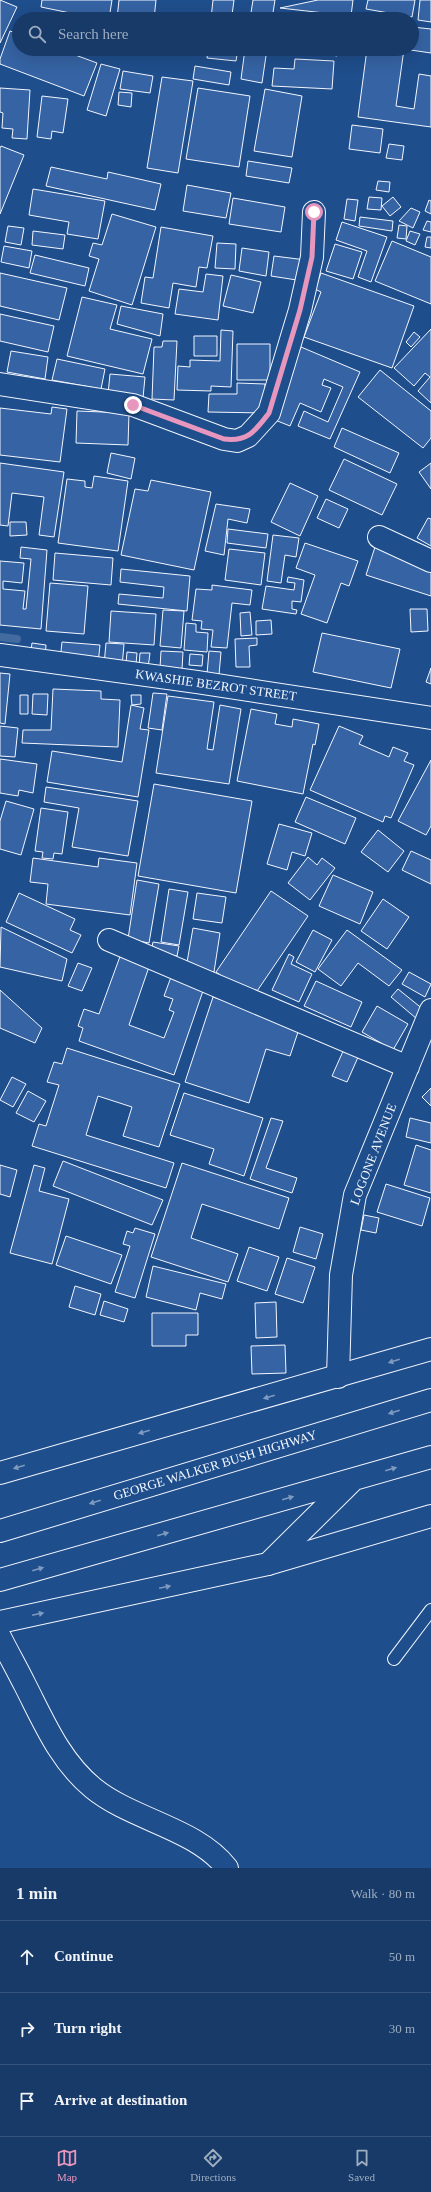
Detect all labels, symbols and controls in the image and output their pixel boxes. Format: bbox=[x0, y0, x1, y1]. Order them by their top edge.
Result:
search box bbox=[12, 12, 419, 56]
icon: search bbox=[26, 23, 48, 45]
text: Search here bbox=[58, 26, 128, 42]
route start bbox=[305, 203, 323, 221]
route end bbox=[124, 396, 142, 414]
street label: KWASHIE BEZROT STREET bbox=[134, 666, 298, 704]
street label: LOGONE AVENUE bbox=[347, 1101, 399, 1207]
one-way arrow bbox=[387, 1358, 399, 1364]
one-way arrow bbox=[262, 1394, 275, 1400]
one-way arrow bbox=[387, 1409, 399, 1415]
street label: GEORGE WALKER BUSH HIGHWAY bbox=[111, 1427, 319, 1503]
one-way arrow bbox=[137, 1429, 150, 1435]
one-way arrow bbox=[12, 1464, 24, 1470]
one-way arrow bbox=[385, 1465, 397, 1471]
one-way arrow bbox=[282, 1495, 294, 1501]
one-way arrow bbox=[89, 1499, 101, 1505]
one-way arrow bbox=[157, 1531, 169, 1537]
one-way arrow bbox=[32, 1566, 44, 1572]
one-way arrow bbox=[159, 1583, 171, 1589]
one-way arrow bbox=[32, 1611, 44, 1617]
text: 1 min bbox=[16, 1884, 57, 1903]
text: Walk · 80 m bbox=[351, 1886, 415, 1901]
icon: ahead bbox=[16, 1946, 38, 1968]
text: Continue bbox=[54, 1948, 113, 1964]
text: 50 m bbox=[389, 1949, 415, 1964]
icon: right bbox=[16, 2018, 38, 2040]
text: Turn right bbox=[54, 2020, 121, 2036]
text: 30 m bbox=[389, 2021, 415, 2036]
icon: arrive bbox=[16, 2090, 38, 2112]
text: Arrive at destination bbox=[54, 2092, 187, 2108]
tab: Map bbox=[56, 2147, 78, 2183]
tab: Directions bbox=[190, 2147, 236, 2183]
tab: Saved bbox=[348, 2147, 375, 2183]

